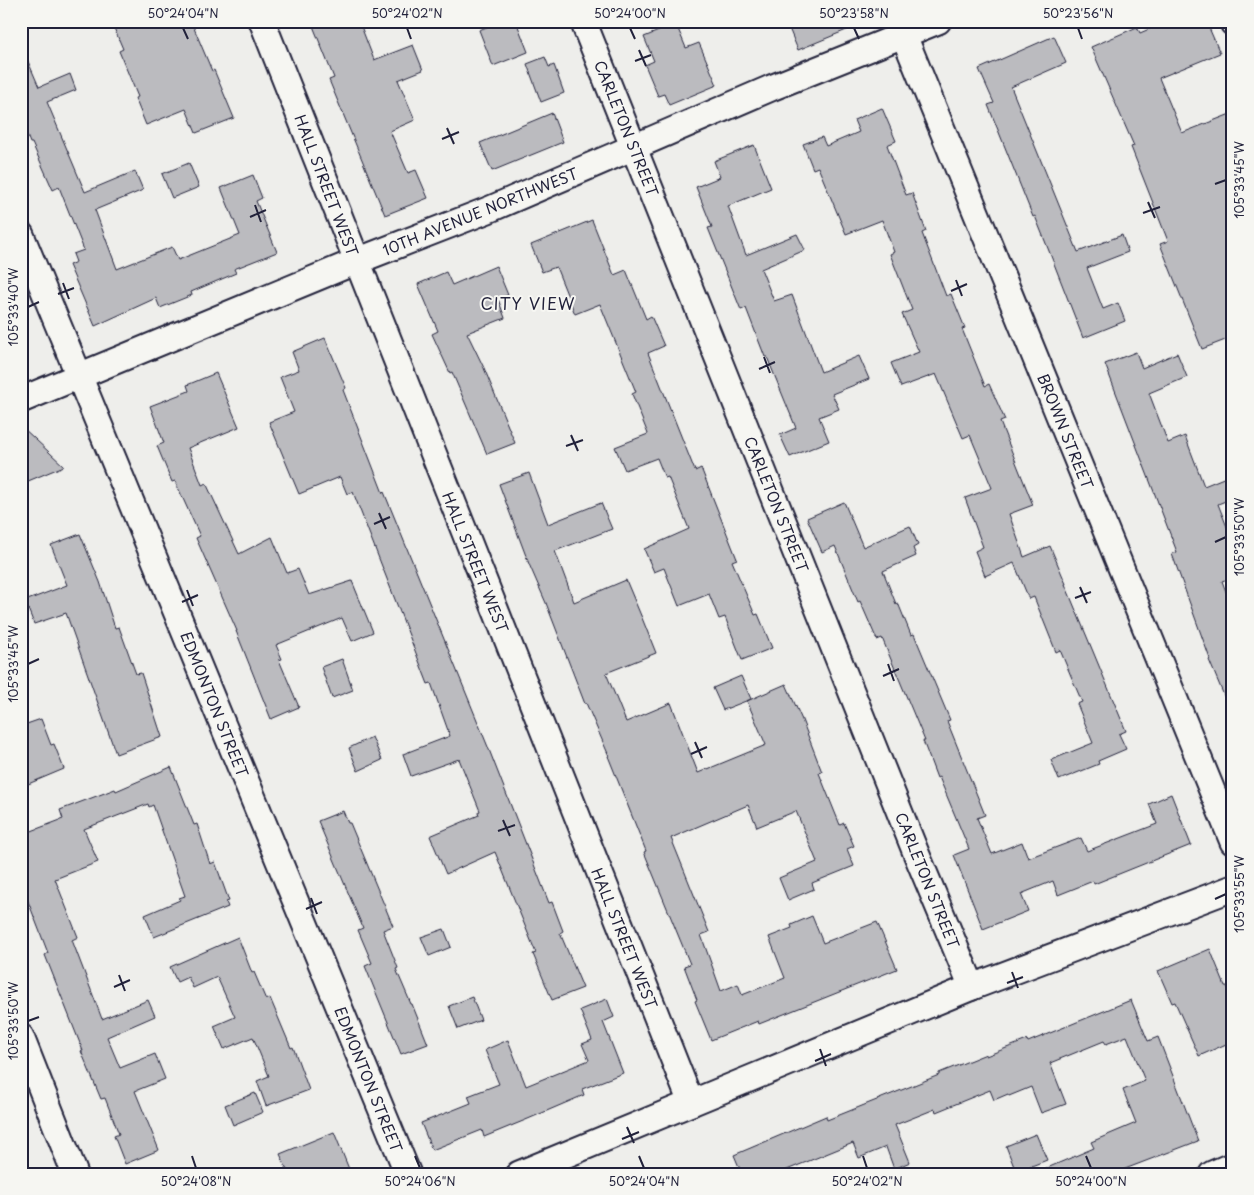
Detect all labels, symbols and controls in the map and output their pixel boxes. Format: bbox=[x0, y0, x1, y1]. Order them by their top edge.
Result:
text: 50°24'04"N bbox=[147, 4, 219, 22]
text: 50°24'02"N bbox=[371, 4, 443, 22]
text: 50°24'00"N bbox=[594, 4, 666, 22]
text: 50°23'58"N bbox=[819, 4, 889, 22]
text: 50°23'56"N bbox=[1043, 4, 1113, 22]
street label: CARLETON STREET bbox=[589, 56, 665, 200]
street label: HALL STREET WEST bbox=[289, 111, 365, 260]
text: 105°33'45"W bbox=[1230, 141, 1248, 219]
street label: 10TH AVENUE NORTHWEST bbox=[379, 161, 582, 261]
text: 105°33'40"W bbox=[4, 267, 22, 346]
district label: CITY VIEW bbox=[481, 291, 575, 315]
street label: BROWN STREET bbox=[1032, 370, 1100, 493]
street label: CARLETON STREET bbox=[739, 432, 815, 576]
street label: HALL STREET WEST bbox=[437, 488, 515, 637]
text: 105°33'50"W bbox=[1230, 497, 1248, 576]
text: 105°33'45"W bbox=[4, 625, 22, 703]
street label: EDMONTON STREET bbox=[175, 628, 255, 781]
street label: CARLETON STREET bbox=[890, 808, 966, 952]
text: 105°33'55"W bbox=[1230, 854, 1248, 933]
street label: HALL STREET WEST bbox=[586, 864, 664, 1013]
text: 105°33'50"W bbox=[4, 981, 22, 1060]
street label: EDMONTON STREET bbox=[329, 1003, 409, 1156]
text: 50°24'08"N bbox=[161, 1172, 231, 1190]
text: 50°24'06"N bbox=[384, 1172, 456, 1190]
text: 50°24'04"N bbox=[608, 1172, 680, 1190]
text: 50°24'02"N bbox=[831, 1172, 903, 1190]
text: 50°24'00"N bbox=[1055, 1172, 1127, 1190]

